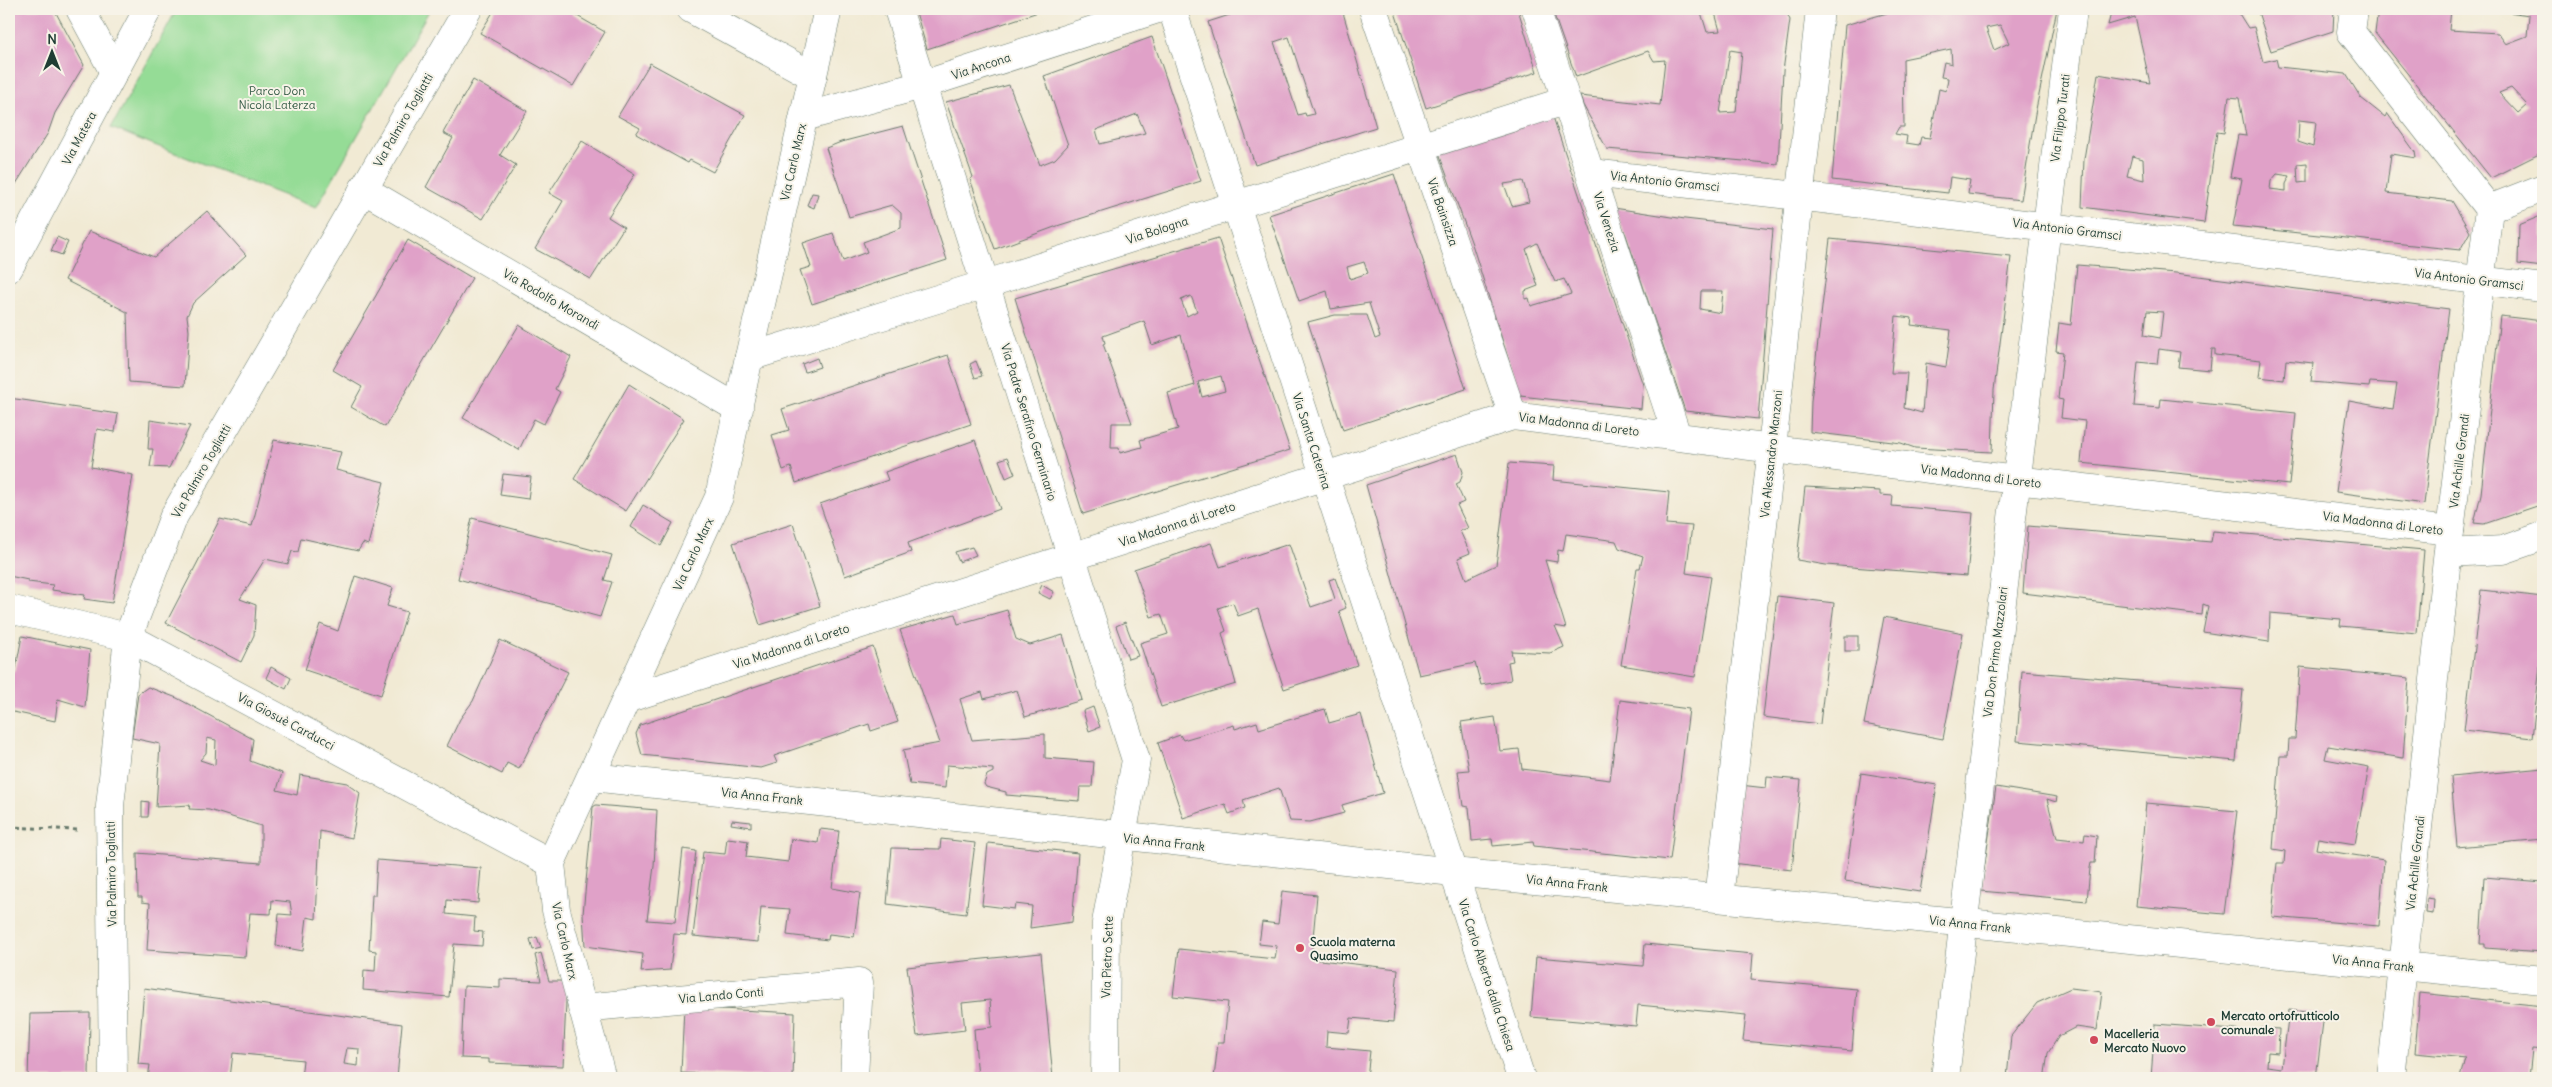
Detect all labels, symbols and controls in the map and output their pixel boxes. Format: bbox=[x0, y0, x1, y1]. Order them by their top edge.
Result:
north arrow bbox=[28, 28, 78, 78]
text: N bbox=[47, 30, 57, 48]
street label: Via Ancona bbox=[950, 49, 1013, 83]
street label: Via Palmiro Togliatti bbox=[370, 70, 436, 170]
street label: Via Filippo Turati bbox=[2047, 73, 2073, 163]
park label: Parco Don Nicola Laterza bbox=[238, 83, 316, 112]
street label: Via Matera bbox=[59, 109, 99, 167]
street label: Via Carlo Marx bbox=[777, 122, 809, 202]
street label: Via Antonio Gramsci bbox=[1610, 168, 1720, 194]
street label: Via Bainsizza bbox=[1424, 176, 1462, 248]
street label: Via Venezia bbox=[1590, 190, 1624, 254]
street label: Via Bologna bbox=[1124, 213, 1190, 247]
street label: Via Antonio Gramsci bbox=[2012, 215, 2122, 243]
street label: Via Rodolfo Morandi bbox=[500, 265, 602, 333]
street label: Via Antonio Gramsci bbox=[2414, 265, 2524, 293]
street label: Via Padre Serafino Germinario bbox=[998, 341, 1060, 503]
street label: Via Alessandro Manzoni bbox=[1757, 389, 1785, 519]
street label: Via Santa Caterina bbox=[1289, 391, 1335, 491]
street label: Via Madonna di Loreto bbox=[1518, 409, 1640, 439]
street label: Via Achille Grandi bbox=[2446, 413, 2472, 509]
street label: Via Palmiro Togliatti bbox=[168, 421, 234, 521]
street label: Via Madonna di Loreto bbox=[1920, 461, 2042, 491]
street label: Via Madonna di Loreto bbox=[1117, 498, 1237, 550]
street label: Via Madonna di Loreto bbox=[2322, 508, 2444, 538]
street label: Via Carlo Marx bbox=[669, 515, 717, 593]
street label: Via Don Primo Mazzolari bbox=[1980, 586, 2010, 718]
street label: Via Madonna di Loreto bbox=[731, 620, 851, 672]
street label: Via Giosuè Carducci bbox=[235, 689, 337, 753]
street label: Via Anna Frank bbox=[720, 784, 804, 808]
street label: Via Achille Grandi bbox=[2403, 815, 2427, 911]
street label: Via Palmiro Togliatti bbox=[103, 821, 119, 927]
street label: Via Anna Frank bbox=[1122, 830, 1206, 854]
street label: Via Anna Frank bbox=[1525, 871, 1609, 895]
street label: Via Carlo Alberto dalla Chiesa bbox=[1455, 897, 1519, 1053]
street label: Via Carlo Marx bbox=[549, 901, 581, 981]
street label: Via Anna Frank bbox=[1928, 912, 2012, 936]
street label: Via Pietro Sette bbox=[1098, 916, 1116, 998]
place label: Scuola materna Quasimo bbox=[1310, 934, 1395, 963]
marker: Scuola materna Quasimo bbox=[1294, 942, 1306, 954]
street label: Via Anna Frank bbox=[2331, 951, 2415, 975]
street label: Via Lando Conti bbox=[678, 984, 764, 1006]
place label: Mercato ortofrutticolo comunale bbox=[2221, 1008, 2340, 1037]
marker: Mercato ortofrutticolo comunale bbox=[2205, 1016, 2217, 1028]
place label: Macelleria Mercato Nuovo bbox=[2104, 1026, 2186, 1055]
marker: Macelleria Mercato Nuovo bbox=[2088, 1034, 2100, 1046]

